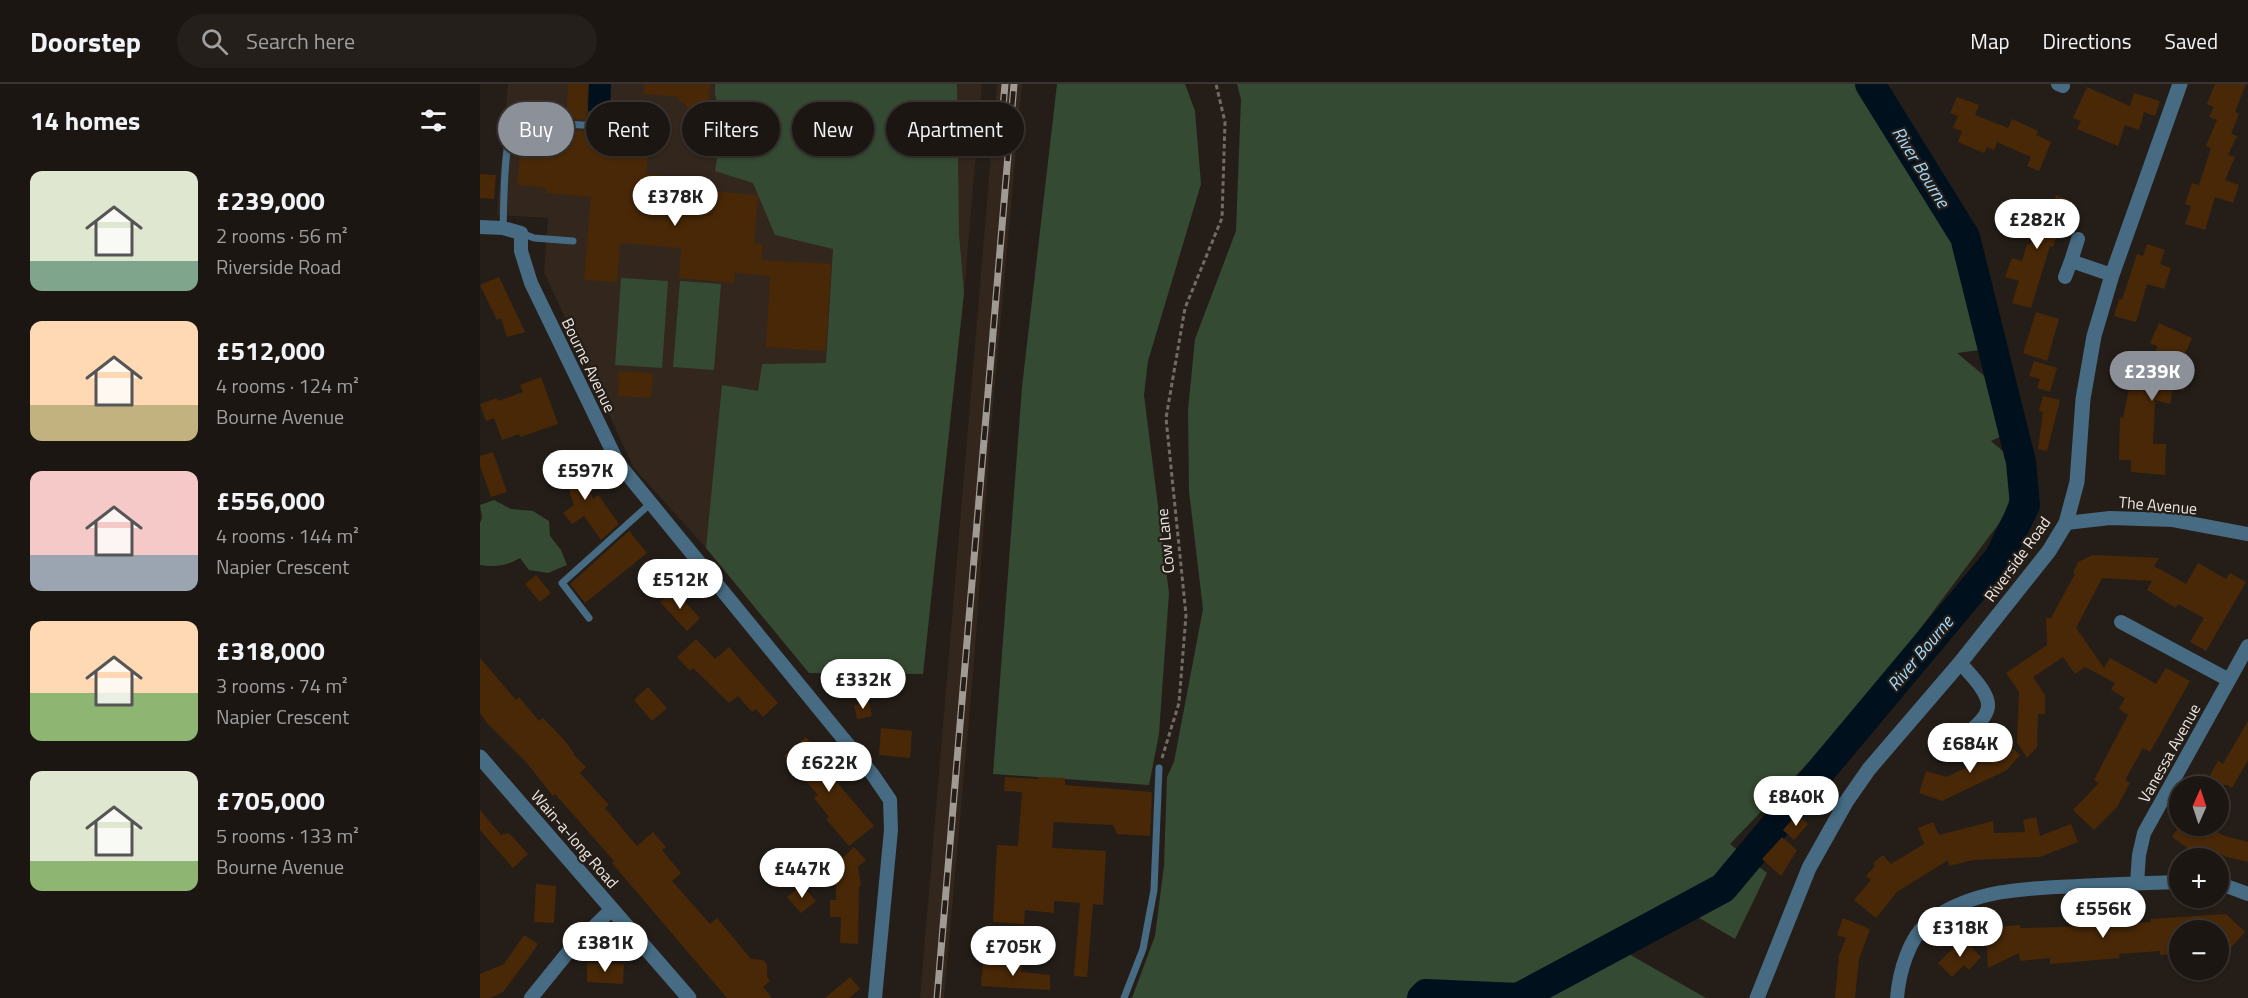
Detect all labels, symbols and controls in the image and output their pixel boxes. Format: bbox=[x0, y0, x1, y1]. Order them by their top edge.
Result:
search box bbox=[177, 14, 597, 68]
text: Doorstep bbox=[30, 20, 141, 63]
text: Search here bbox=[246, 24, 355, 58]
icon: search bbox=[198, 25, 231, 58]
text: Map bbox=[1970, 25, 2010, 57]
text: Directions bbox=[2043, 25, 2132, 57]
text: Saved bbox=[2165, 25, 2218, 57]
text: 14 homes bbox=[30, 101, 140, 140]
chip: Buy bbox=[498, 102, 574, 156]
chip: Rent bbox=[586, 102, 670, 156]
chip: Filters bbox=[682, 102, 780, 156]
chip: New bbox=[792, 102, 874, 156]
chip: Apartment bbox=[886, 102, 1024, 156]
icon: filters bbox=[417, 104, 450, 137]
water label: River Bourne bbox=[1885, 121, 1957, 214]
pin: £378K bbox=[633, 176, 717, 227]
text: £378K bbox=[647, 180, 703, 211]
text: £239,000 bbox=[216, 181, 325, 220]
icon: home bbox=[78, 195, 150, 267]
pin: £282K bbox=[1995, 199, 2079, 250]
text: £282K bbox=[2009, 203, 2065, 234]
text: 2 rooms · 56 m² bbox=[216, 220, 348, 251]
text: Riverside Road bbox=[216, 251, 341, 282]
street label: Bourne Avenue bbox=[556, 314, 622, 416]
text: £512,000 bbox=[216, 331, 325, 370]
icon: home bbox=[78, 345, 150, 417]
pin: £239K bbox=[2110, 351, 2194, 402]
text: £239K bbox=[2124, 355, 2180, 386]
text: 4 rooms · 124 m² bbox=[216, 370, 359, 401]
text: Bourne Avenue bbox=[216, 401, 344, 432]
pin: £597K bbox=[543, 450, 627, 501]
text: £597K bbox=[557, 454, 613, 485]
text: £556,000 bbox=[216, 481, 325, 520]
street label: The Avenue bbox=[2118, 490, 2198, 520]
icon: home bbox=[78, 495, 150, 567]
street label: Cow Lane bbox=[1150, 507, 1180, 575]
street label: Riverside Road bbox=[1978, 511, 2056, 607]
text: 4 rooms · 144 m² bbox=[216, 520, 359, 551]
text: Napier Crescent bbox=[216, 551, 349, 582]
pin: £512K bbox=[638, 559, 722, 610]
text: £512K bbox=[652, 563, 708, 594]
water label: River Bourne bbox=[1880, 608, 1961, 697]
text: £318,000 bbox=[216, 631, 325, 670]
icon: home bbox=[78, 645, 150, 717]
pin: £332K bbox=[821, 659, 905, 710]
text: £332K bbox=[835, 663, 891, 694]
text: 3 rooms · 74 m² bbox=[216, 670, 348, 701]
street label: Vanessa Avenue bbox=[2132, 699, 2206, 807]
text: Napier Crescent bbox=[216, 701, 349, 732]
pin: £684K bbox=[1928, 723, 2012, 774]
text: £684K bbox=[1942, 727, 1998, 758]
pin: £622K bbox=[787, 742, 871, 793]
text: £622K bbox=[801, 746, 857, 777]
pin: £840K bbox=[1754, 776, 1838, 827]
north arrow bbox=[2169, 776, 2229, 836]
map controls bbox=[2169, 776, 2229, 980]
text: £840K bbox=[1768, 780, 1824, 811]
text: £705,000 bbox=[216, 781, 325, 820]
street label: Wain-a-long Road bbox=[526, 785, 624, 893]
icon: home bbox=[78, 795, 150, 867]
text: 5 rooms · 133 m² bbox=[216, 820, 359, 851]
pin: £447K bbox=[760, 848, 844, 899]
button: + bbox=[2169, 848, 2229, 908]
text: Bourne Avenue bbox=[216, 851, 344, 882]
text: £447K bbox=[774, 852, 830, 883]
pin: £556K bbox=[2061, 888, 2145, 939]
text: £556K bbox=[2075, 892, 2131, 923]
pin: £318K bbox=[1918, 907, 2002, 958]
text: £318K bbox=[1932, 911, 1988, 942]
button: − bbox=[2169, 920, 2229, 980]
pin: £381K bbox=[563, 922, 647, 973]
text: £381K bbox=[577, 926, 633, 957]
pin: £705K bbox=[971, 926, 1055, 977]
text: £705K bbox=[985, 930, 1041, 961]

